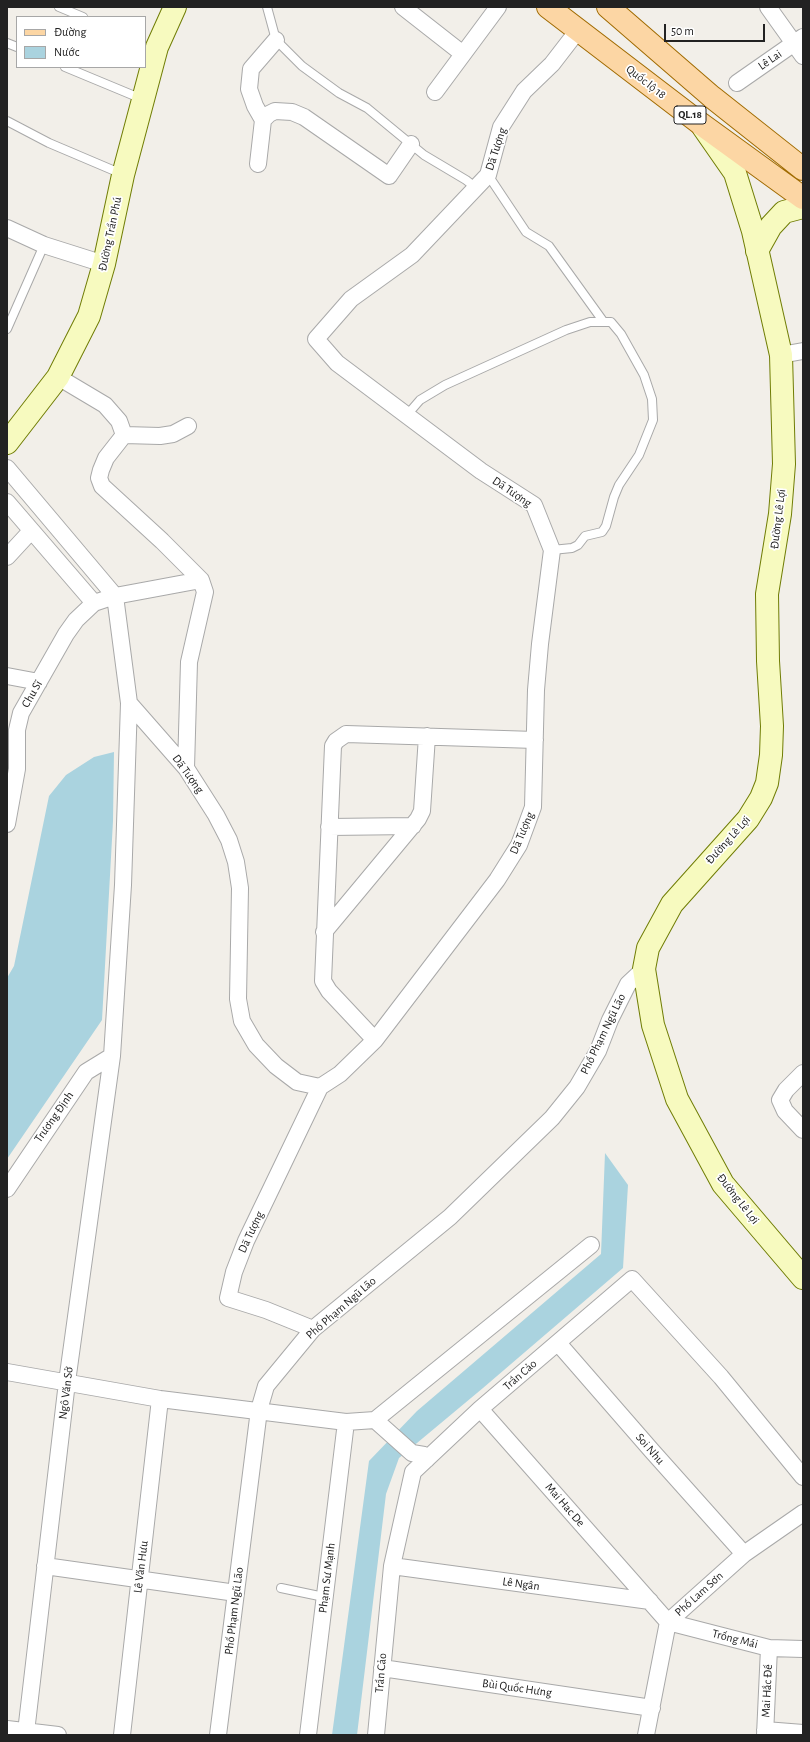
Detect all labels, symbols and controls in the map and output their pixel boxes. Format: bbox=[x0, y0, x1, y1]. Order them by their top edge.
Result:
legend bbox=[16, 16, 146, 68]
scale bar bbox=[666, 16, 767, 42]
text: 50 m bbox=[671, 25, 694, 37]
text: Đường bbox=[54, 26, 86, 38]
text: Nước bbox=[54, 46, 79, 58]
street label: Lê Lai bbox=[755, 47, 785, 73]
street label: Quốc lộ 18 bbox=[623, 62, 669, 102]
road number: QL.18 bbox=[674, 106, 706, 124]
street label: Dã Tượng bbox=[482, 126, 510, 172]
street label: Đường Trần Phú bbox=[95, 196, 125, 272]
street label: Dã Tượng bbox=[490, 474, 534, 510]
street label: Đường Lê Lợi bbox=[767, 488, 789, 550]
street label: Chu Sĩ bbox=[18, 678, 46, 710]
street label: Dã Tượng bbox=[169, 752, 207, 796]
street label: Dã Tượng bbox=[507, 810, 537, 856]
street label: Đường Lê Lợi bbox=[702, 813, 754, 867]
street label: Phố Phạm Ngũ Lão bbox=[577, 991, 629, 1077]
street label: Trương Định bbox=[31, 1089, 77, 1145]
street label: Đường Lê Lợi bbox=[714, 1171, 762, 1227]
street label: Dã Tượng bbox=[235, 1209, 267, 1255]
street label: Phố Phạm Ngũ Lão bbox=[303, 1274, 379, 1342]
street label: Trần Cảo bbox=[500, 1356, 540, 1394]
street label: Ngô Văn Sở bbox=[56, 1366, 76, 1420]
street label: Soi Nhu bbox=[633, 1430, 667, 1468]
street label: Mai Hac De bbox=[542, 1480, 588, 1530]
street label: Lê Văn Hưu bbox=[131, 1540, 151, 1594]
street label: Phạm Sư Mạnh bbox=[316, 1542, 338, 1614]
street label: Phố Phạm Ngũ Lão bbox=[221, 1566, 247, 1656]
street label: Phố Lam Sơn bbox=[672, 1569, 726, 1619]
street label: Lê Ngân bbox=[501, 1574, 541, 1594]
street label: Trống Mái bbox=[711, 1626, 759, 1652]
street label: Trần Cảo bbox=[372, 1652, 390, 1694]
street label: Mai Hắc Đế bbox=[758, 1664, 776, 1718]
street label: Bùi Quốc Hưng bbox=[481, 1676, 553, 1700]

